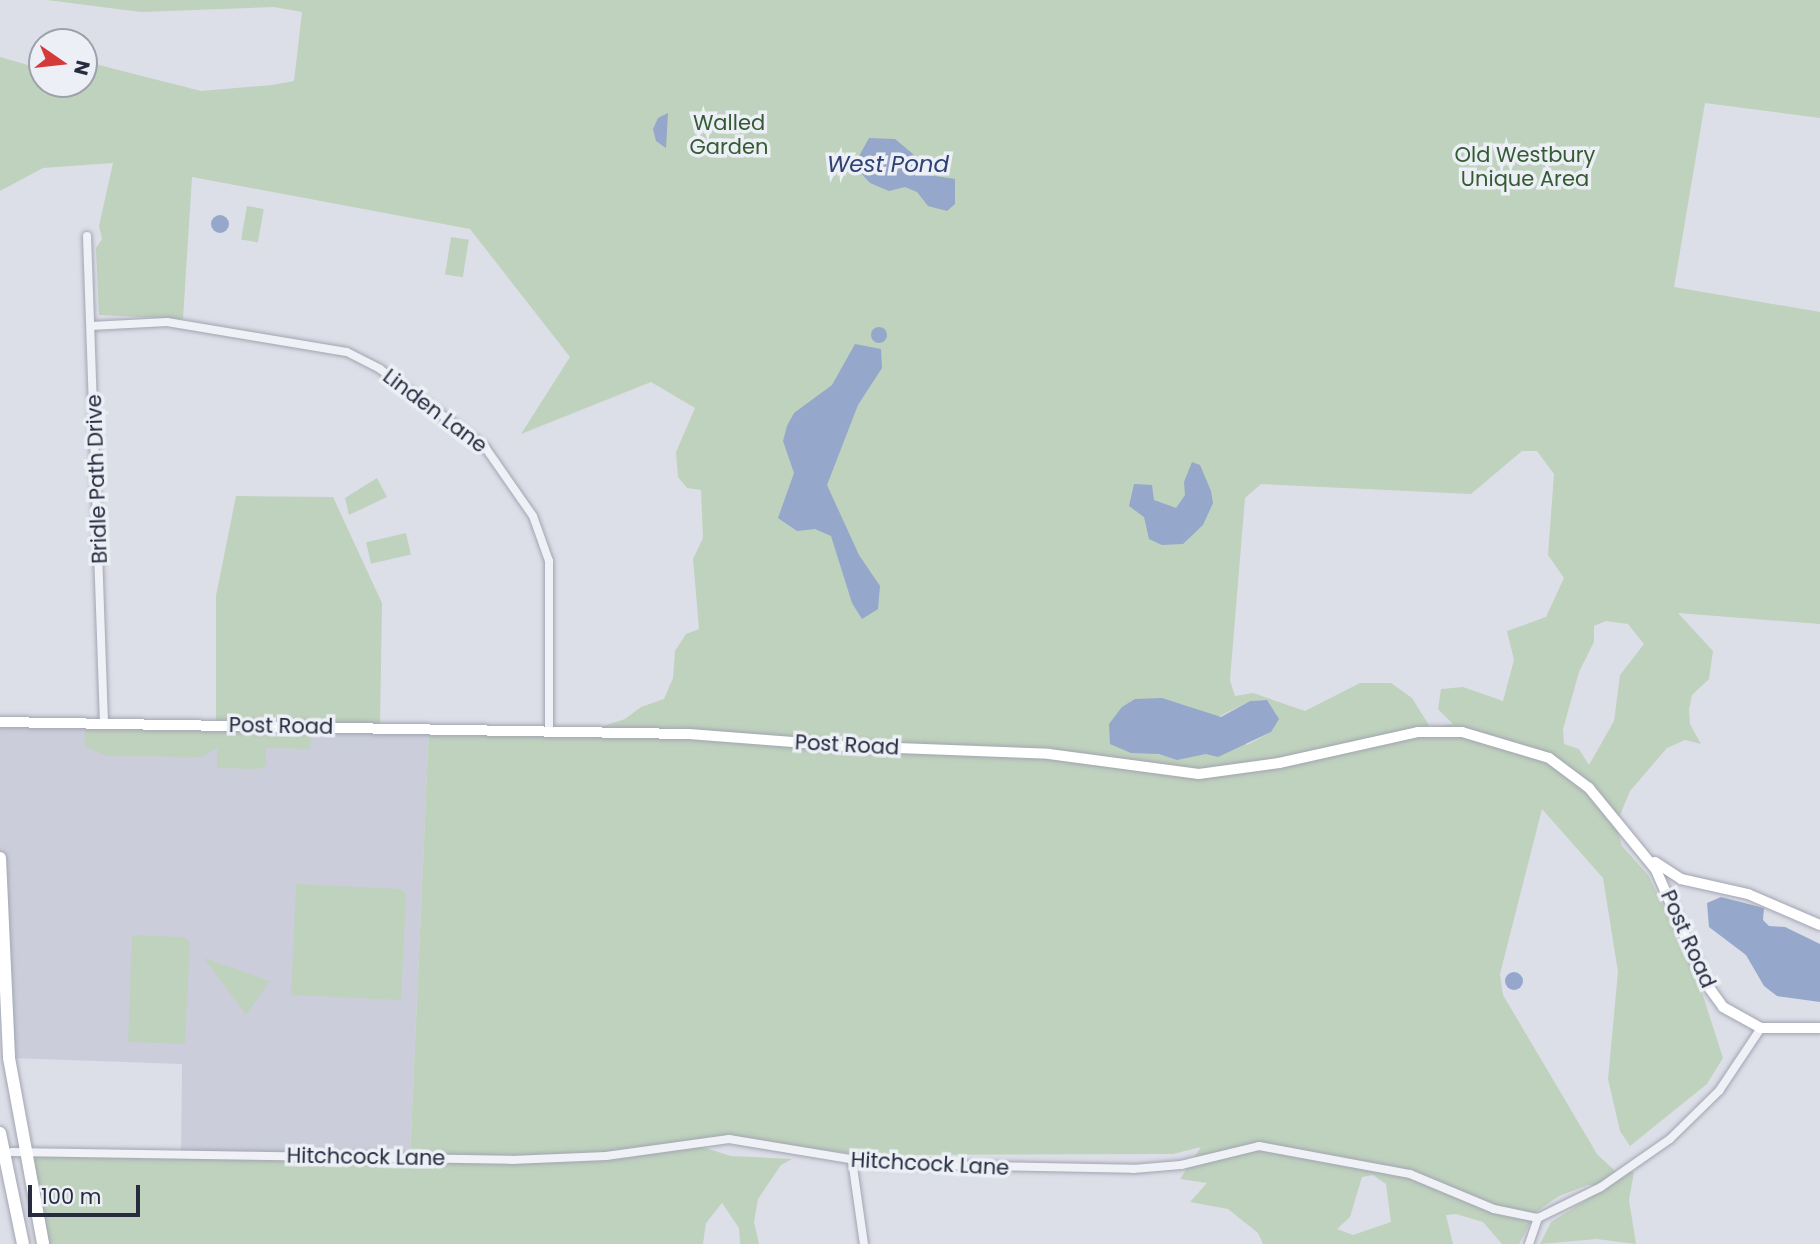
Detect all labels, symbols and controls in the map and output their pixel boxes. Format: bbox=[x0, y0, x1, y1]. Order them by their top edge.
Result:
north arrow bbox=[28, 28, 98, 98]
text: N bbox=[67, 58, 97, 78]
park label: Walled Garden bbox=[689, 110, 769, 160]
park label: Old Westbury Unique Area bbox=[1455, 142, 1595, 192]
water label: West Pond bbox=[827, 150, 949, 178]
street label: Linden Lane bbox=[378, 364, 492, 458]
street label: Bridle Path Drive bbox=[81, 394, 113, 564]
street label: Post Road bbox=[229, 712, 333, 740]
street label: Post Road bbox=[794, 730, 900, 760]
street label: Post Road bbox=[1655, 886, 1721, 992]
street label: Hitchcock Lane bbox=[286, 1143, 446, 1171]
street label: Hitchcock Lane bbox=[850, 1147, 1010, 1181]
scale bar bbox=[32, 1170, 144, 1214]
text: 100 m bbox=[41, 1182, 101, 1211]

